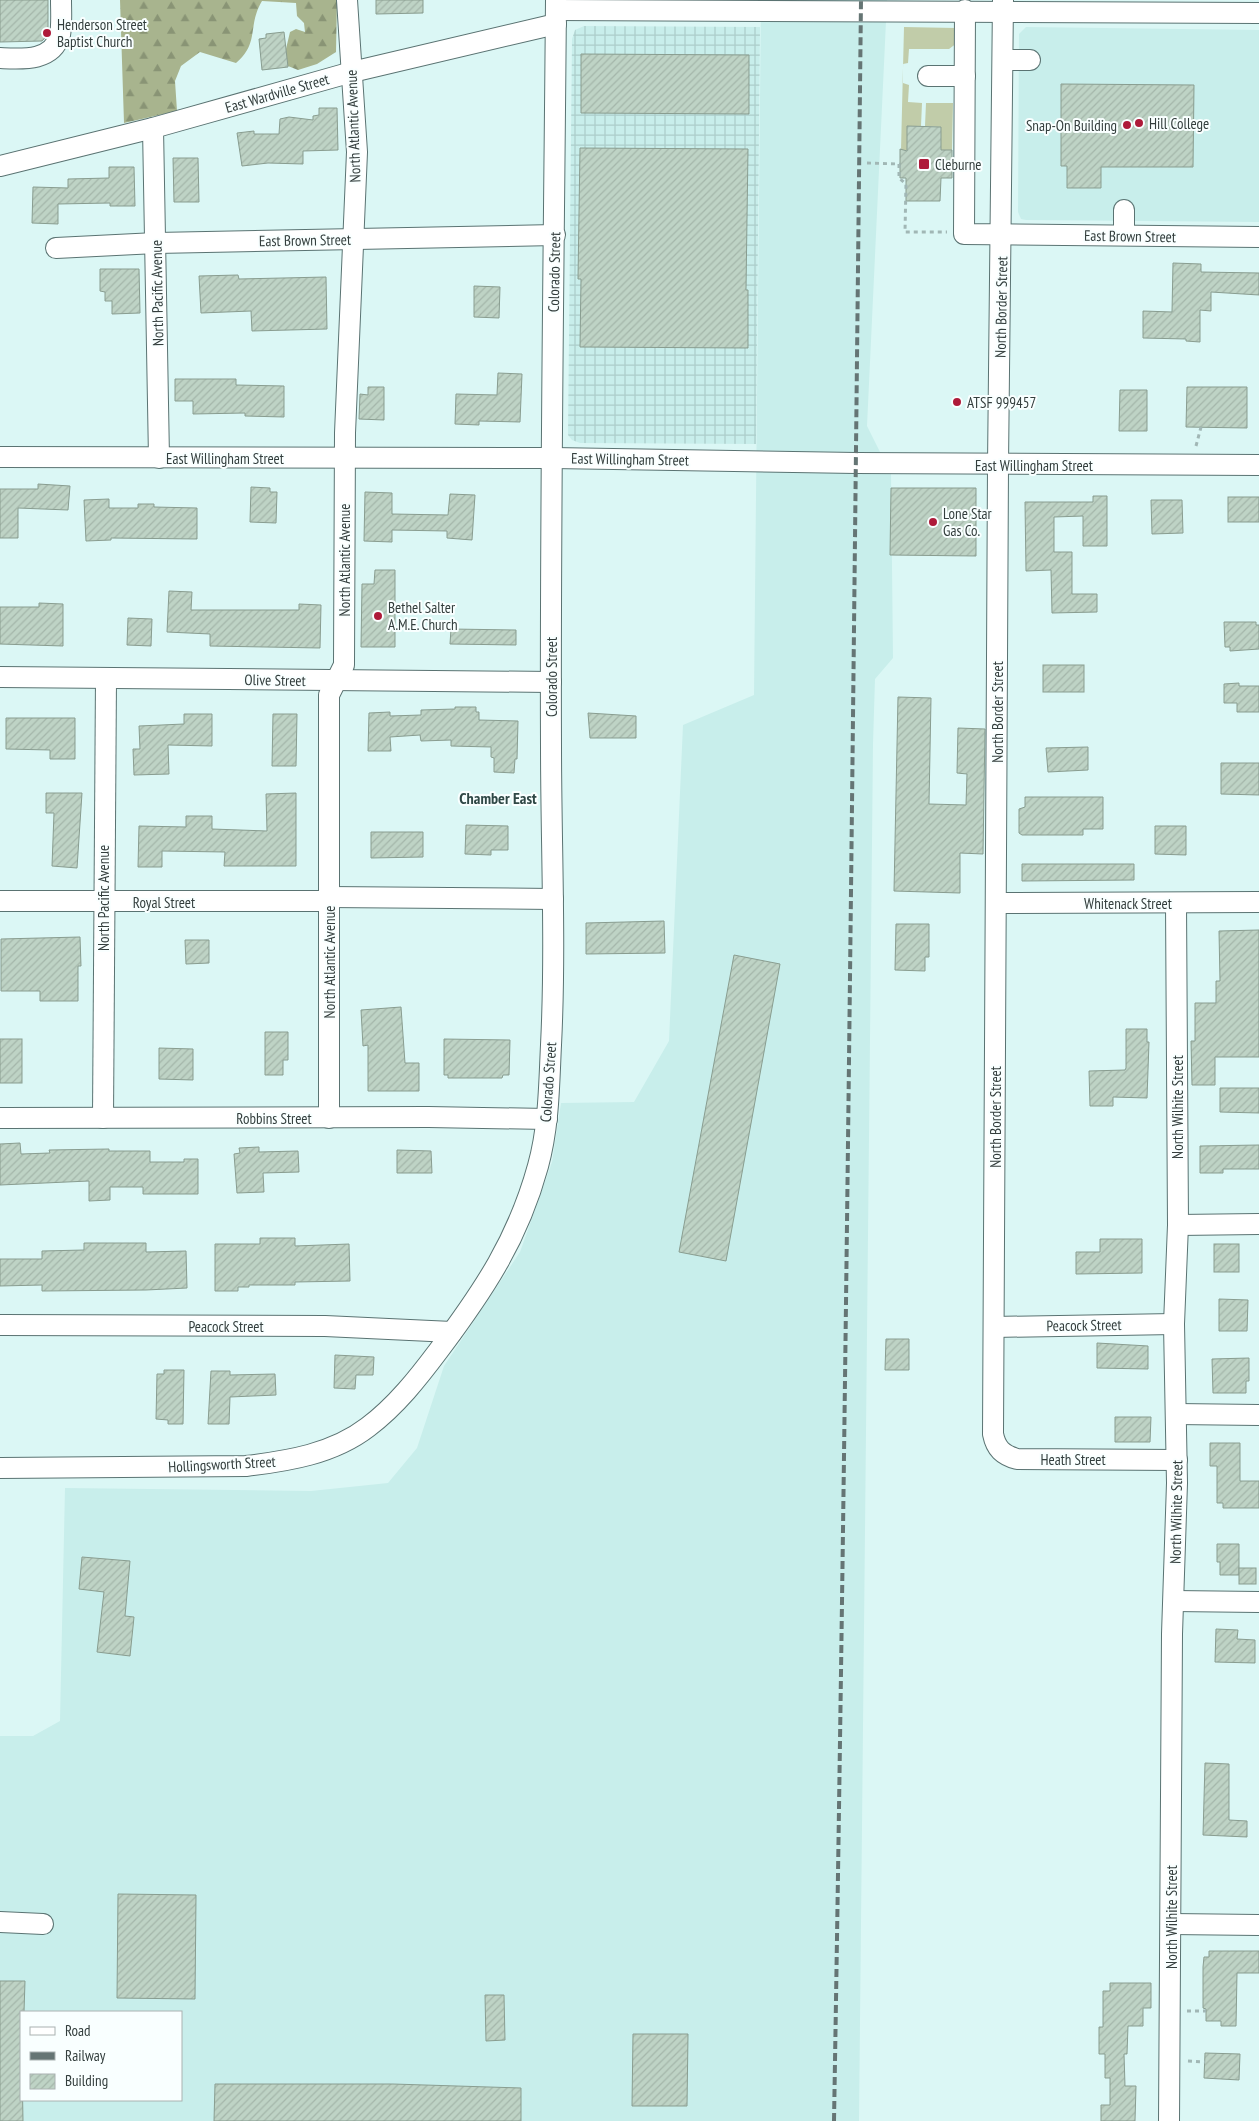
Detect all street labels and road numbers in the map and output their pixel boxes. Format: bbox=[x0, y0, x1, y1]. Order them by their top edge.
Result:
street label: East Wardville Street bbox=[223, 69, 331, 117]
street label: North Atlantic Avenue bbox=[342, 69, 364, 183]
street label: East Brown Street bbox=[1084, 226, 1176, 246]
street label: East Brown Street bbox=[259, 230, 351, 250]
street label: Colorado Street bbox=[544, 232, 564, 312]
street label: North Pacific Avenue bbox=[147, 240, 167, 346]
street label: North Border Street bbox=[991, 256, 1011, 358]
street label: East Willingham Street bbox=[571, 448, 689, 470]
street label: East Willingham Street bbox=[166, 449, 284, 468]
street label: East Willingham Street bbox=[975, 456, 1093, 475]
street label: North Atlantic Avenue bbox=[335, 504, 354, 616]
street label: Colorado Street bbox=[542, 637, 561, 717]
street label: North Border Street bbox=[988, 661, 1007, 763]
street label: Olive Street bbox=[244, 670, 306, 690]
street label: North Pacific Avenue bbox=[94, 845, 113, 951]
street label: Royal Street bbox=[133, 893, 195, 912]
street label: Whitenack Street bbox=[1084, 894, 1172, 913]
street label: North Atlantic Avenue bbox=[320, 906, 339, 1018]
street label: Colorado Street bbox=[536, 1041, 560, 1123]
street label: North Wilhite Street bbox=[1168, 1055, 1187, 1159]
street label: North Border Street bbox=[986, 1066, 1005, 1168]
street label: Robbins Street bbox=[236, 1109, 312, 1128]
street label: Peacock Street bbox=[1046, 1315, 1122, 1335]
street label: Peacock Street bbox=[188, 1317, 264, 1336]
street label: Heath Street bbox=[1040, 1450, 1106, 1469]
street label: Hollingsworth Street bbox=[168, 1452, 276, 1476]
street label: North Wilhite Street bbox=[1166, 1460, 1186, 1564]
street label: North Wilhite Street bbox=[1162, 1865, 1181, 1969]

